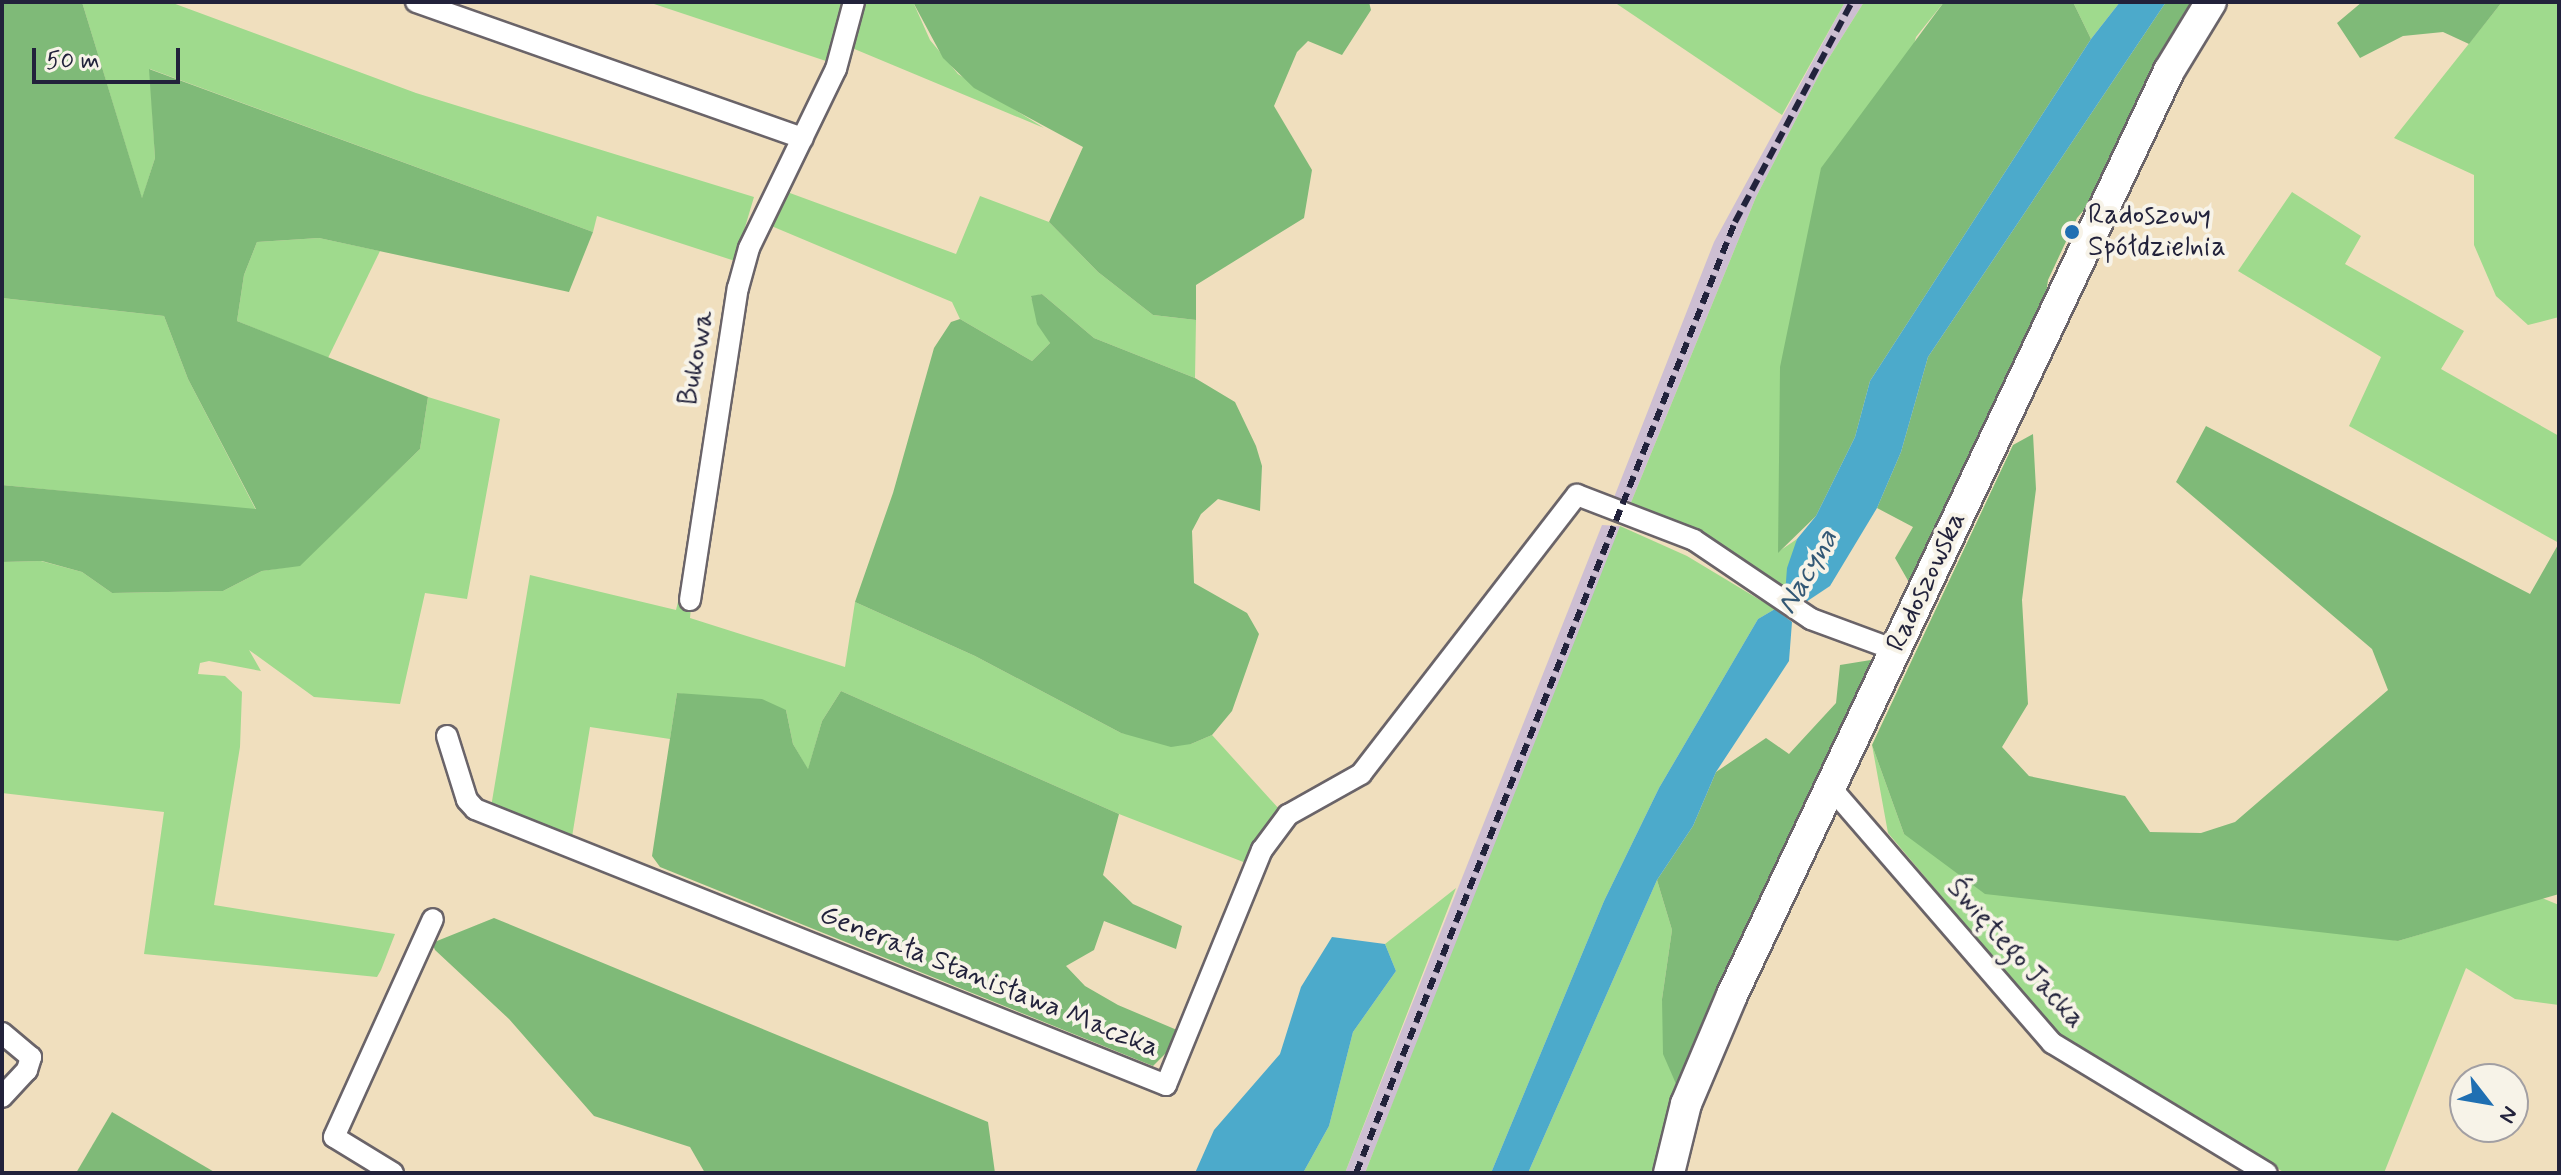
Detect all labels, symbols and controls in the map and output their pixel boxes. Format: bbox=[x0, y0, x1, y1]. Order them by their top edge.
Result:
scale bar bbox=[36, 32, 184, 82]
text: 50 m bbox=[46, 46, 100, 77]
place label: Radoszowy Spółdzielnia bbox=[2088, 199, 2226, 265]
marker: Radoszowy Spółdzielnia bbox=[2063, 223, 2081, 241]
street label: Bukowa bbox=[672, 308, 722, 408]
street label: Radoszowska bbox=[1880, 507, 1974, 657]
water label: Nacyna bbox=[1769, 523, 1847, 621]
street label: Świętego Jacka bbox=[1940, 873, 2090, 1035]
street label: Generała Stanisława Maczka bbox=[816, 899, 1162, 1065]
north arrow bbox=[2449, 1063, 2529, 1143]
text: N bbox=[2492, 1101, 2524, 1128]

